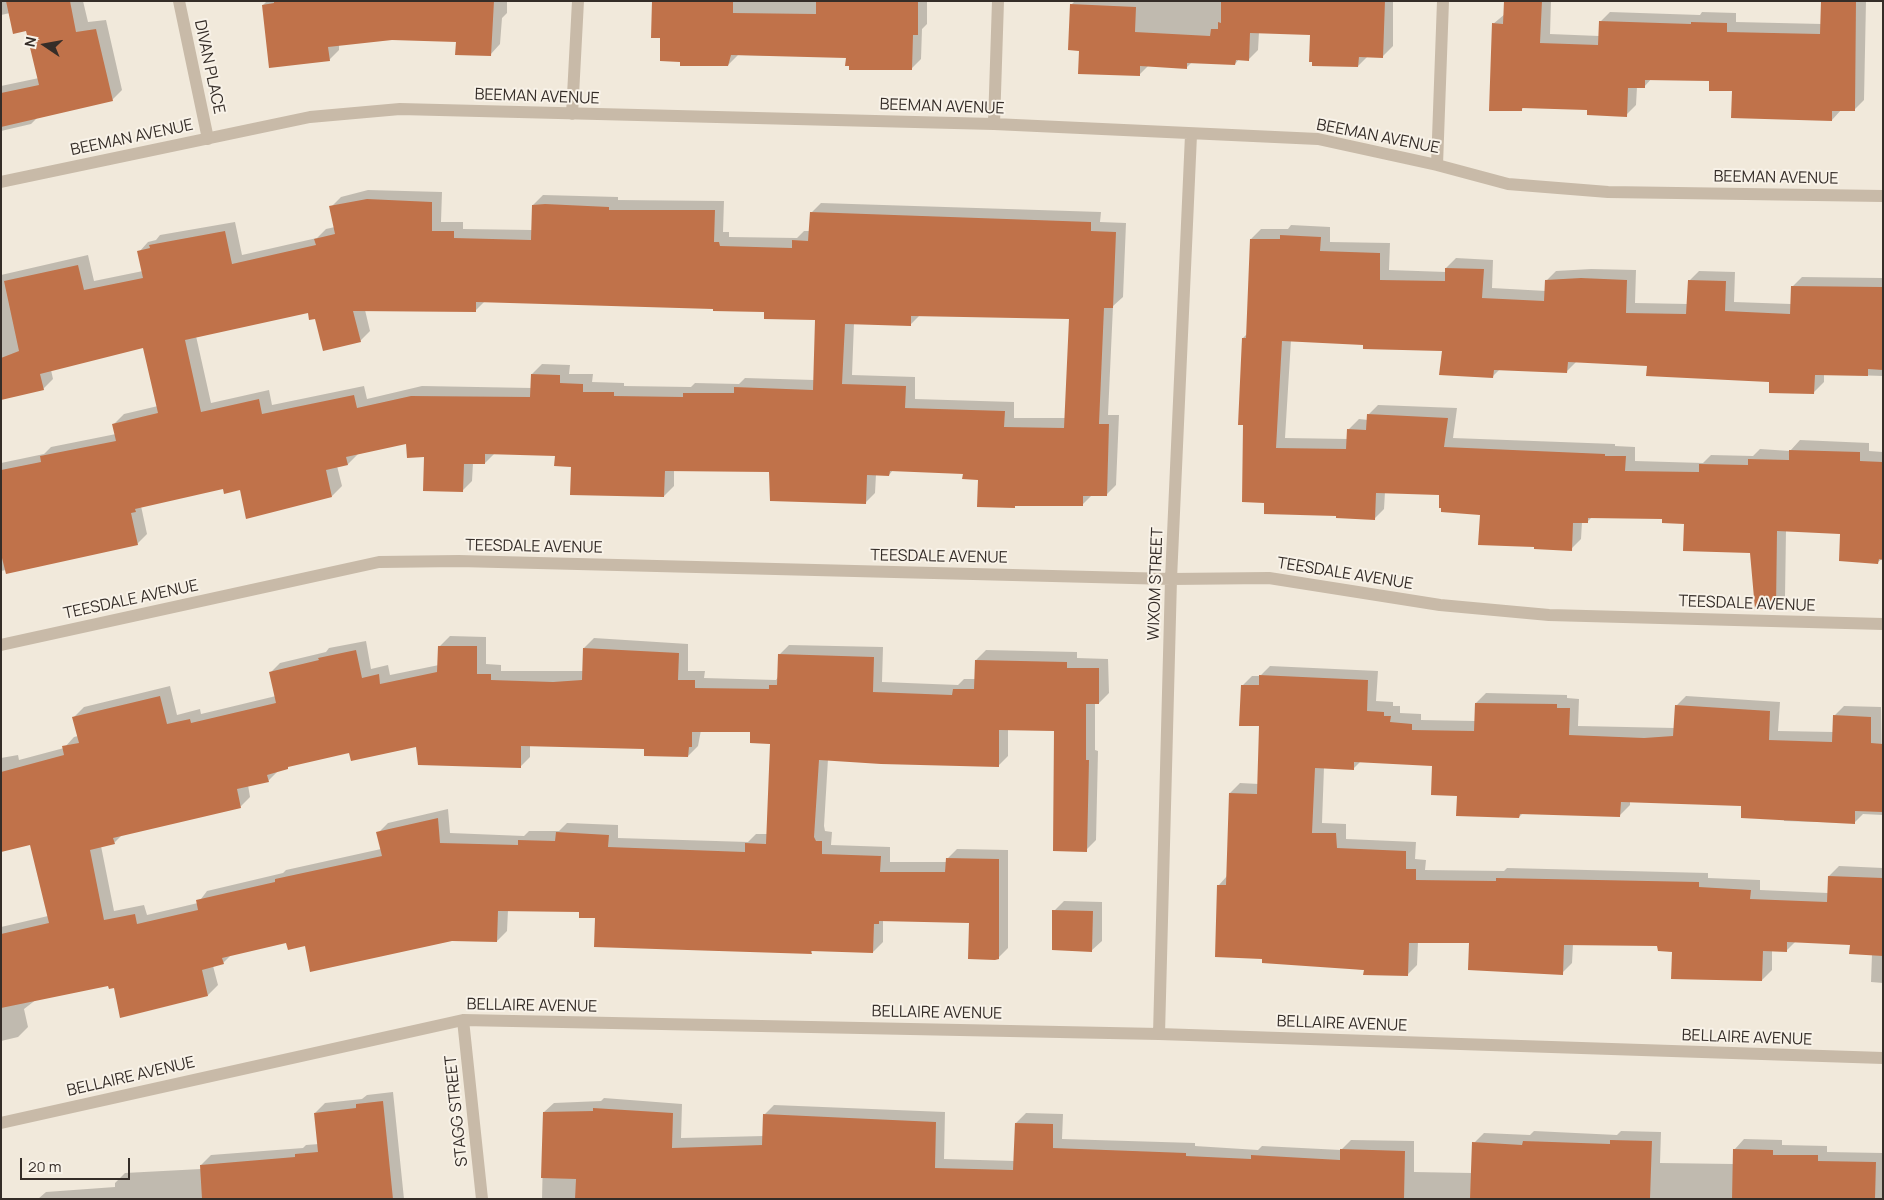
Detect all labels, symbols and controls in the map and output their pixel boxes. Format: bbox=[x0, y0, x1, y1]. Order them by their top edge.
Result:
street label: DIVAN PLACE bbox=[190, 18, 228, 116]
north arrow bbox=[20, 20, 70, 70]
text: N bbox=[20, 35, 40, 49]
street label: BEEMAN AVENUE bbox=[474, 85, 600, 109]
street label: BEEMAN AVENUE bbox=[879, 95, 1005, 119]
street label: BEEMAN AVENUE bbox=[69, 116, 195, 160]
street label: BEEMAN AVENUE bbox=[1315, 116, 1441, 158]
street label: BEEMAN AVENUE bbox=[1713, 167, 1839, 189]
street label: WIXOM STREET bbox=[1144, 527, 1168, 641]
street label: TEESDALE AVENUE bbox=[465, 536, 603, 558]
street label: TEESDALE AVENUE bbox=[870, 546, 1008, 568]
street label: TEESDALE AVENUE bbox=[1276, 554, 1414, 594]
street label: TEESDALE AVENUE bbox=[62, 576, 200, 624]
street label: TEESDALE AVENUE bbox=[1678, 592, 1816, 616]
street label: BELLAIRE AVENUE bbox=[467, 995, 597, 1017]
street label: BELLAIRE AVENUE bbox=[872, 1002, 1002, 1024]
street label: BELLAIRE AVENUE bbox=[1276, 1012, 1408, 1036]
street label: BELLAIRE AVENUE bbox=[1681, 1026, 1813, 1050]
street label: BELLAIRE AVENUE bbox=[65, 1053, 197, 1101]
street label: STAGG STREET bbox=[442, 1054, 472, 1168]
scale bar bbox=[22, 1148, 132, 1180]
text: 20 m bbox=[28, 1156, 61, 1177]

